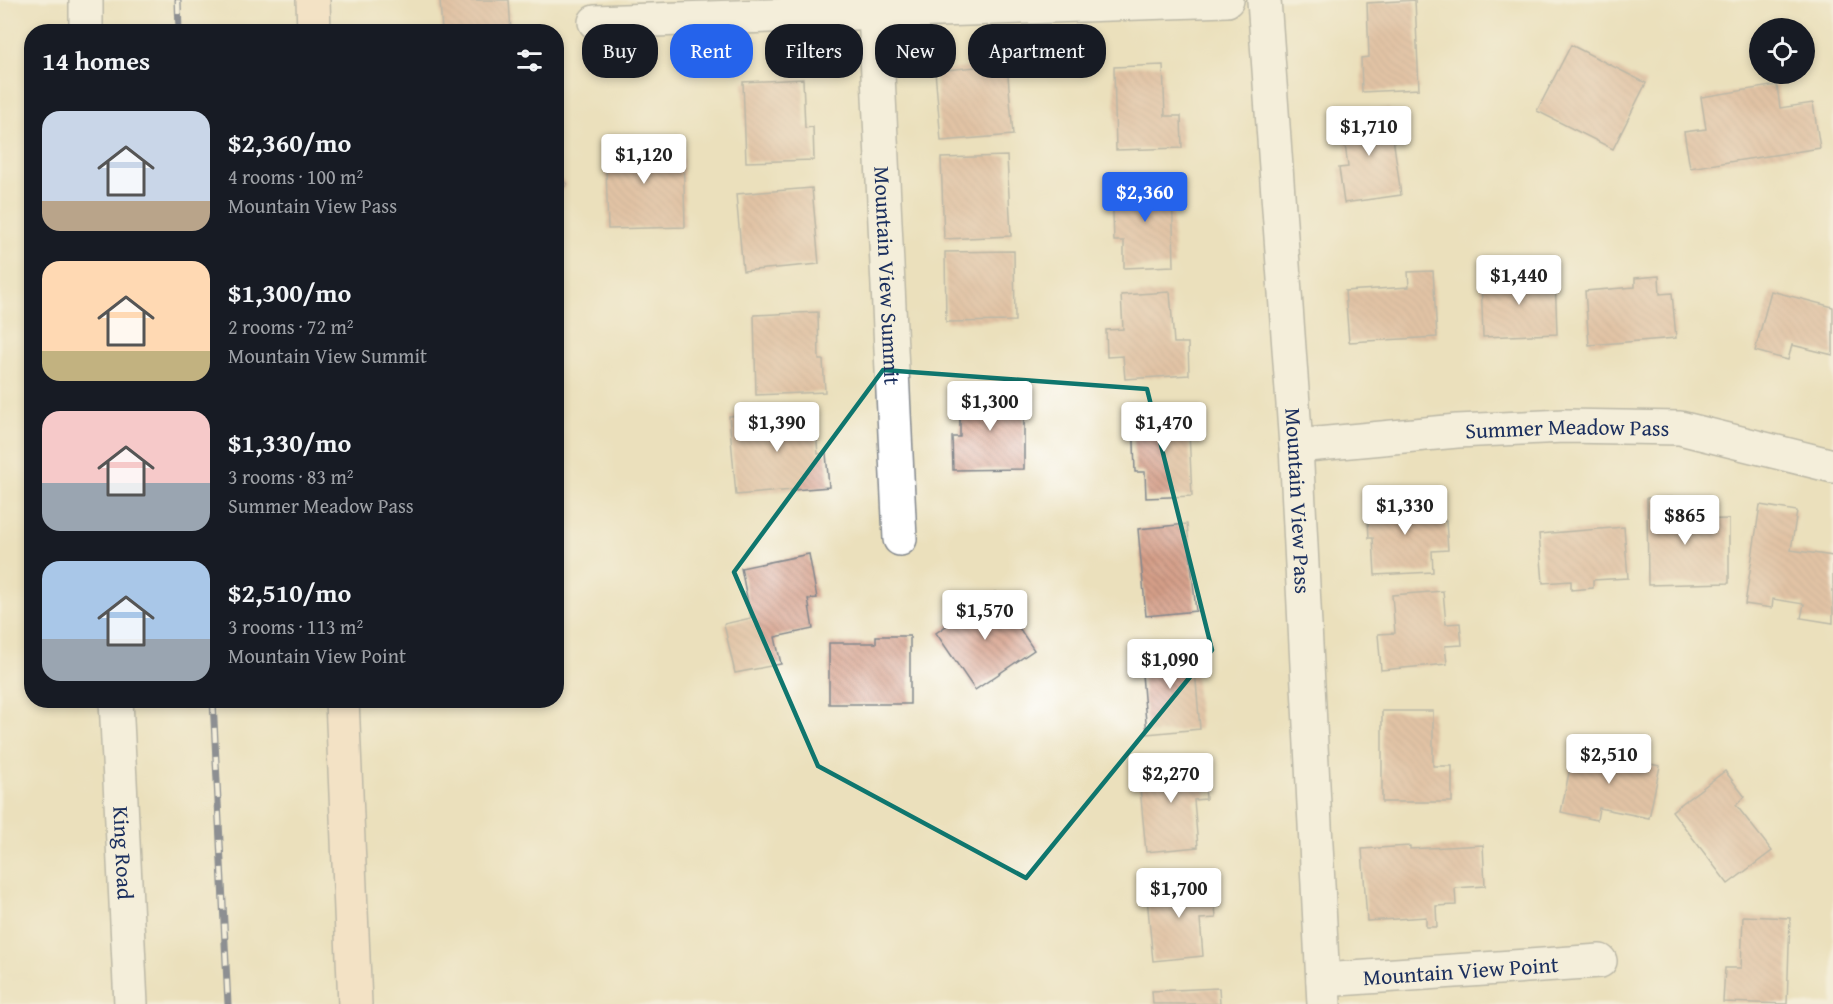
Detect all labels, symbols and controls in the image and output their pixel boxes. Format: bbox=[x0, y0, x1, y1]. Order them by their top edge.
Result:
map controls bbox=[1749, 18, 1815, 84]
button: locate bbox=[1749, 18, 1815, 84]
chip: Buy bbox=[582, 24, 658, 78]
chip: Rent bbox=[670, 24, 753, 78]
chip: Filters bbox=[765, 24, 863, 78]
chip: New bbox=[875, 24, 956, 78]
chip: Apartment bbox=[968, 24, 1106, 78]
text: 14 homes bbox=[42, 41, 150, 80]
icon: filters bbox=[513, 44, 546, 77]
pin: $1,710 bbox=[1320, 106, 1418, 157]
text: $1,710 bbox=[1340, 111, 1398, 140]
text: $2,360/mo bbox=[228, 123, 351, 162]
pin: $1,120 bbox=[595, 134, 693, 185]
icon: home bbox=[90, 135, 162, 207]
text: $1,120 bbox=[615, 139, 673, 168]
text: 4 rooms · 100 m² bbox=[228, 162, 363, 191]
street label: Mountain View Summit bbox=[866, 165, 909, 386]
pin: $2,360 bbox=[1096, 172, 1194, 223]
text: $2,360 bbox=[1116, 177, 1174, 206]
text: Mountain View Pass bbox=[228, 191, 397, 220]
pin: $1,440 bbox=[1470, 255, 1568, 306]
text: $1,440 bbox=[1490, 260, 1548, 289]
text: $1,300/mo bbox=[228, 273, 351, 312]
icon: home bbox=[90, 285, 162, 357]
text: 2 rooms · 72 m² bbox=[228, 312, 354, 341]
text: Mountain View Summit bbox=[228, 341, 427, 370]
pin: $1,300 bbox=[941, 381, 1039, 432]
text: $1,300 bbox=[961, 386, 1019, 415]
pin: $1,390 bbox=[728, 402, 826, 453]
pin: $1,470 bbox=[1115, 402, 1213, 453]
text: $1,390 bbox=[748, 407, 806, 436]
text: $1,470 bbox=[1135, 407, 1193, 436]
street label: Mountain View Pass bbox=[1277, 407, 1319, 595]
street label: Summer Meadow Pass bbox=[1464, 410, 1670, 447]
text: $1,330/mo bbox=[228, 423, 351, 462]
icon: home bbox=[90, 435, 162, 507]
text: 3 rooms · 83 m² bbox=[228, 462, 354, 491]
pin: $1,330 bbox=[1356, 485, 1454, 536]
text: $1,330 bbox=[1376, 490, 1434, 519]
text: Summer Meadow Pass bbox=[228, 491, 414, 520]
pin: $865 bbox=[1649, 495, 1721, 546]
text: $865 bbox=[1664, 500, 1706, 529]
text: $2,510/mo bbox=[228, 573, 351, 612]
icon: home bbox=[90, 585, 162, 657]
pin: $1,570 bbox=[936, 590, 1034, 641]
text: $1,570 bbox=[956, 595, 1014, 624]
text: 3 rooms · 113 m² bbox=[228, 612, 363, 641]
pin: $1,090 bbox=[1121, 639, 1219, 690]
text: Mountain View Point bbox=[228, 641, 406, 670]
text: $1,090 bbox=[1141, 644, 1199, 673]
pin: $2,510 bbox=[1560, 734, 1658, 785]
text: $2,510 bbox=[1580, 739, 1638, 768]
pin: $2,270 bbox=[1122, 753, 1220, 804]
text: $2,270 bbox=[1142, 758, 1200, 787]
street label: King Road bbox=[105, 805, 142, 901]
pin: $1,700 bbox=[1130, 868, 1228, 919]
text: $1,700 bbox=[1150, 873, 1208, 902]
street label: Mountain View Point bbox=[1362, 948, 1560, 993]

